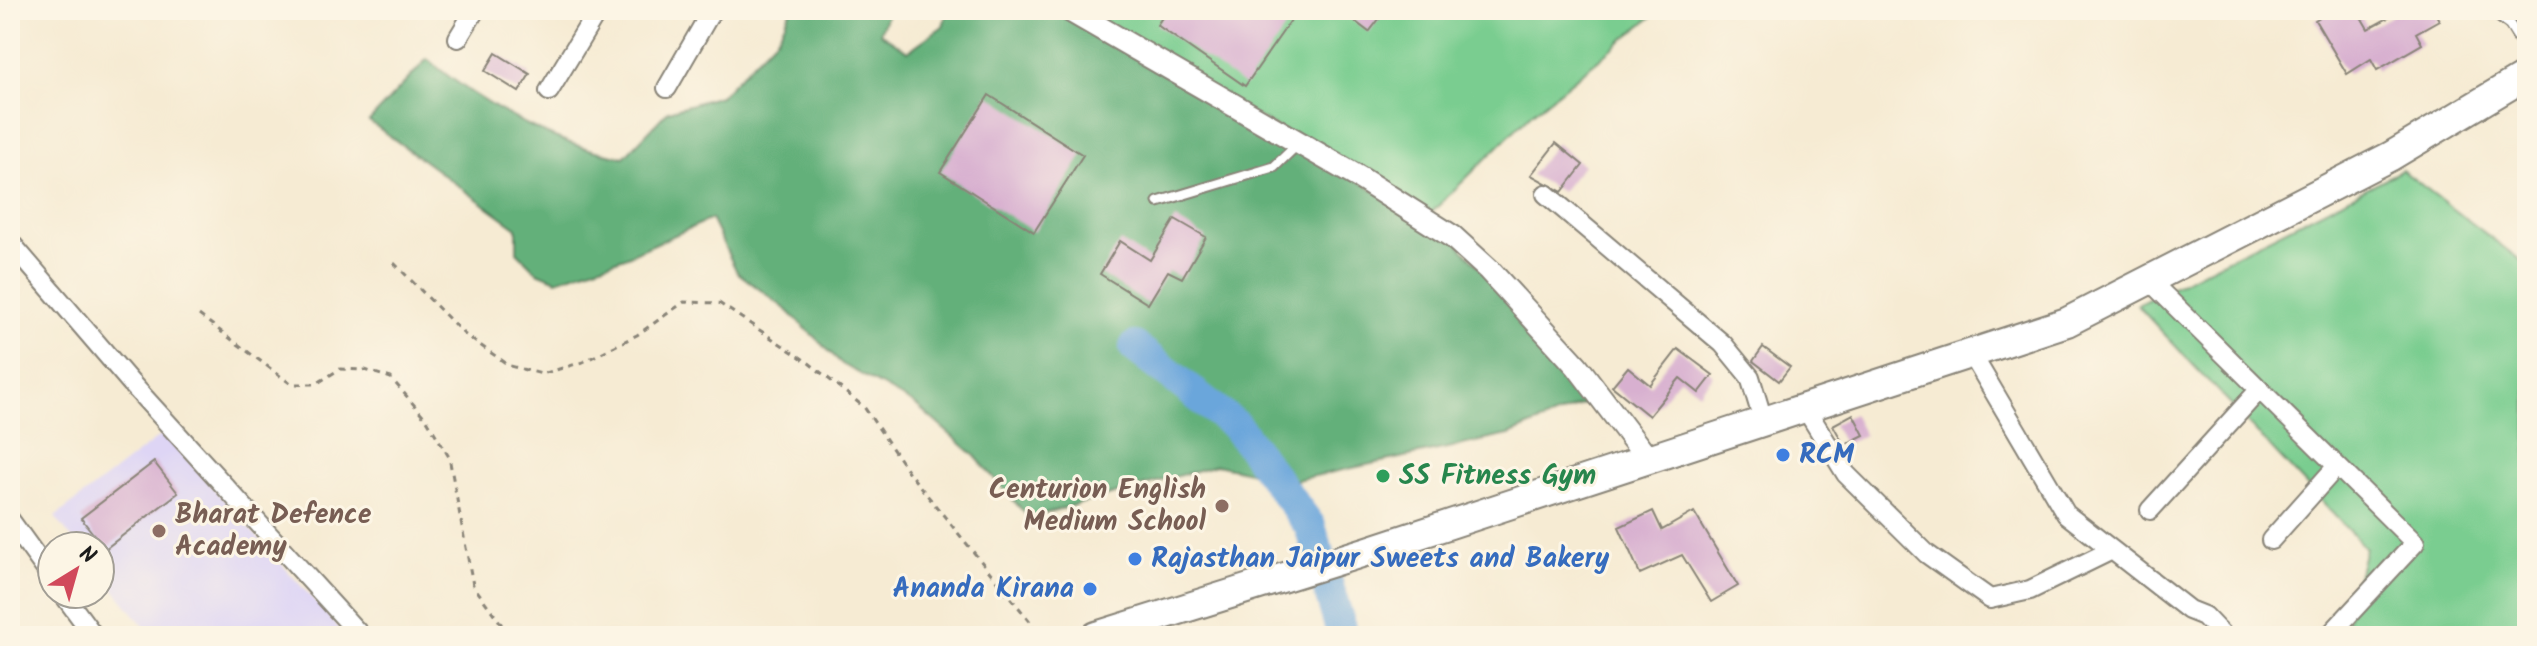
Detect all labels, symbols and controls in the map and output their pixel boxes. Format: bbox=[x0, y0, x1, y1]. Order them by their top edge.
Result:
place label: RCM bbox=[1799, 433, 1855, 478]
marker: RCM bbox=[1774, 446, 1792, 464]
place label: SS Fitness Gym bbox=[1399, 454, 1596, 499]
marker: SS Fitness Gym bbox=[1374, 467, 1392, 485]
place label: Centurion English Medium School bbox=[989, 468, 1207, 545]
place label: Bharat Defence Academy bbox=[175, 493, 372, 570]
marker: Centurion English Medium School bbox=[1213, 497, 1231, 515]
marker: Bharat Defence Academy bbox=[150, 522, 168, 540]
north arrow bbox=[36, 530, 116, 610]
place label: Rajasthan Jaipur Sweets and Bakery bbox=[1151, 537, 1610, 582]
text: N bbox=[70, 538, 103, 574]
marker: Rajasthan Jaipur Sweets and Bakery bbox=[1126, 550, 1144, 568]
place label: Ananda Kirana bbox=[893, 567, 1074, 612]
marker: Ananda Kirana bbox=[1081, 580, 1099, 598]

